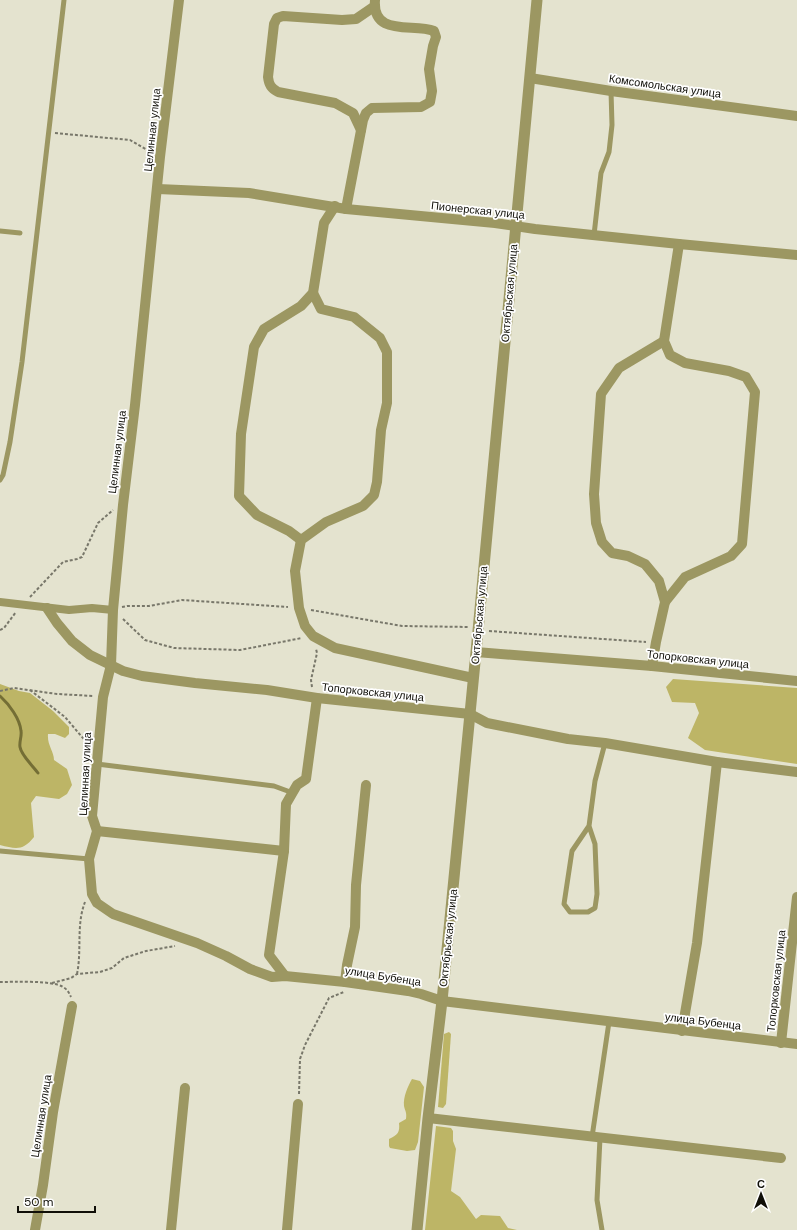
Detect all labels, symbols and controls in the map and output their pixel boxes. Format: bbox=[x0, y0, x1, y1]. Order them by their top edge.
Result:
street label: Комсомольская улица bbox=[608, 71, 723, 101]
street label: Целинная улица bbox=[141, 87, 163, 172]
street label: Пионерская улица bbox=[430, 198, 526, 222]
street label: Октябрьская улица bbox=[498, 242, 520, 343]
street label: Целинная улица bbox=[105, 409, 129, 494]
street label: Октябрьская улица bbox=[468, 564, 490, 665]
street label: Топорковская улица bbox=[646, 647, 751, 671]
street label: Топорковская улица bbox=[321, 680, 426, 704]
street label: Целинная улица bbox=[76, 731, 94, 816]
street label: Октябрьская улица bbox=[436, 887, 460, 988]
street label: Топорковская улица bbox=[764, 928, 788, 1033]
street label: улица Бубенца bbox=[344, 963, 423, 989]
street label: улица Бубенца bbox=[664, 1009, 743, 1033]
street label: Целинная улица bbox=[28, 1073, 55, 1159]
north arrow bbox=[741, 1174, 781, 1214]
text: С bbox=[757, 1177, 765, 1191]
scale bar bbox=[18, 1188, 95, 1214]
text: 50 m bbox=[24, 1194, 53, 1210]

